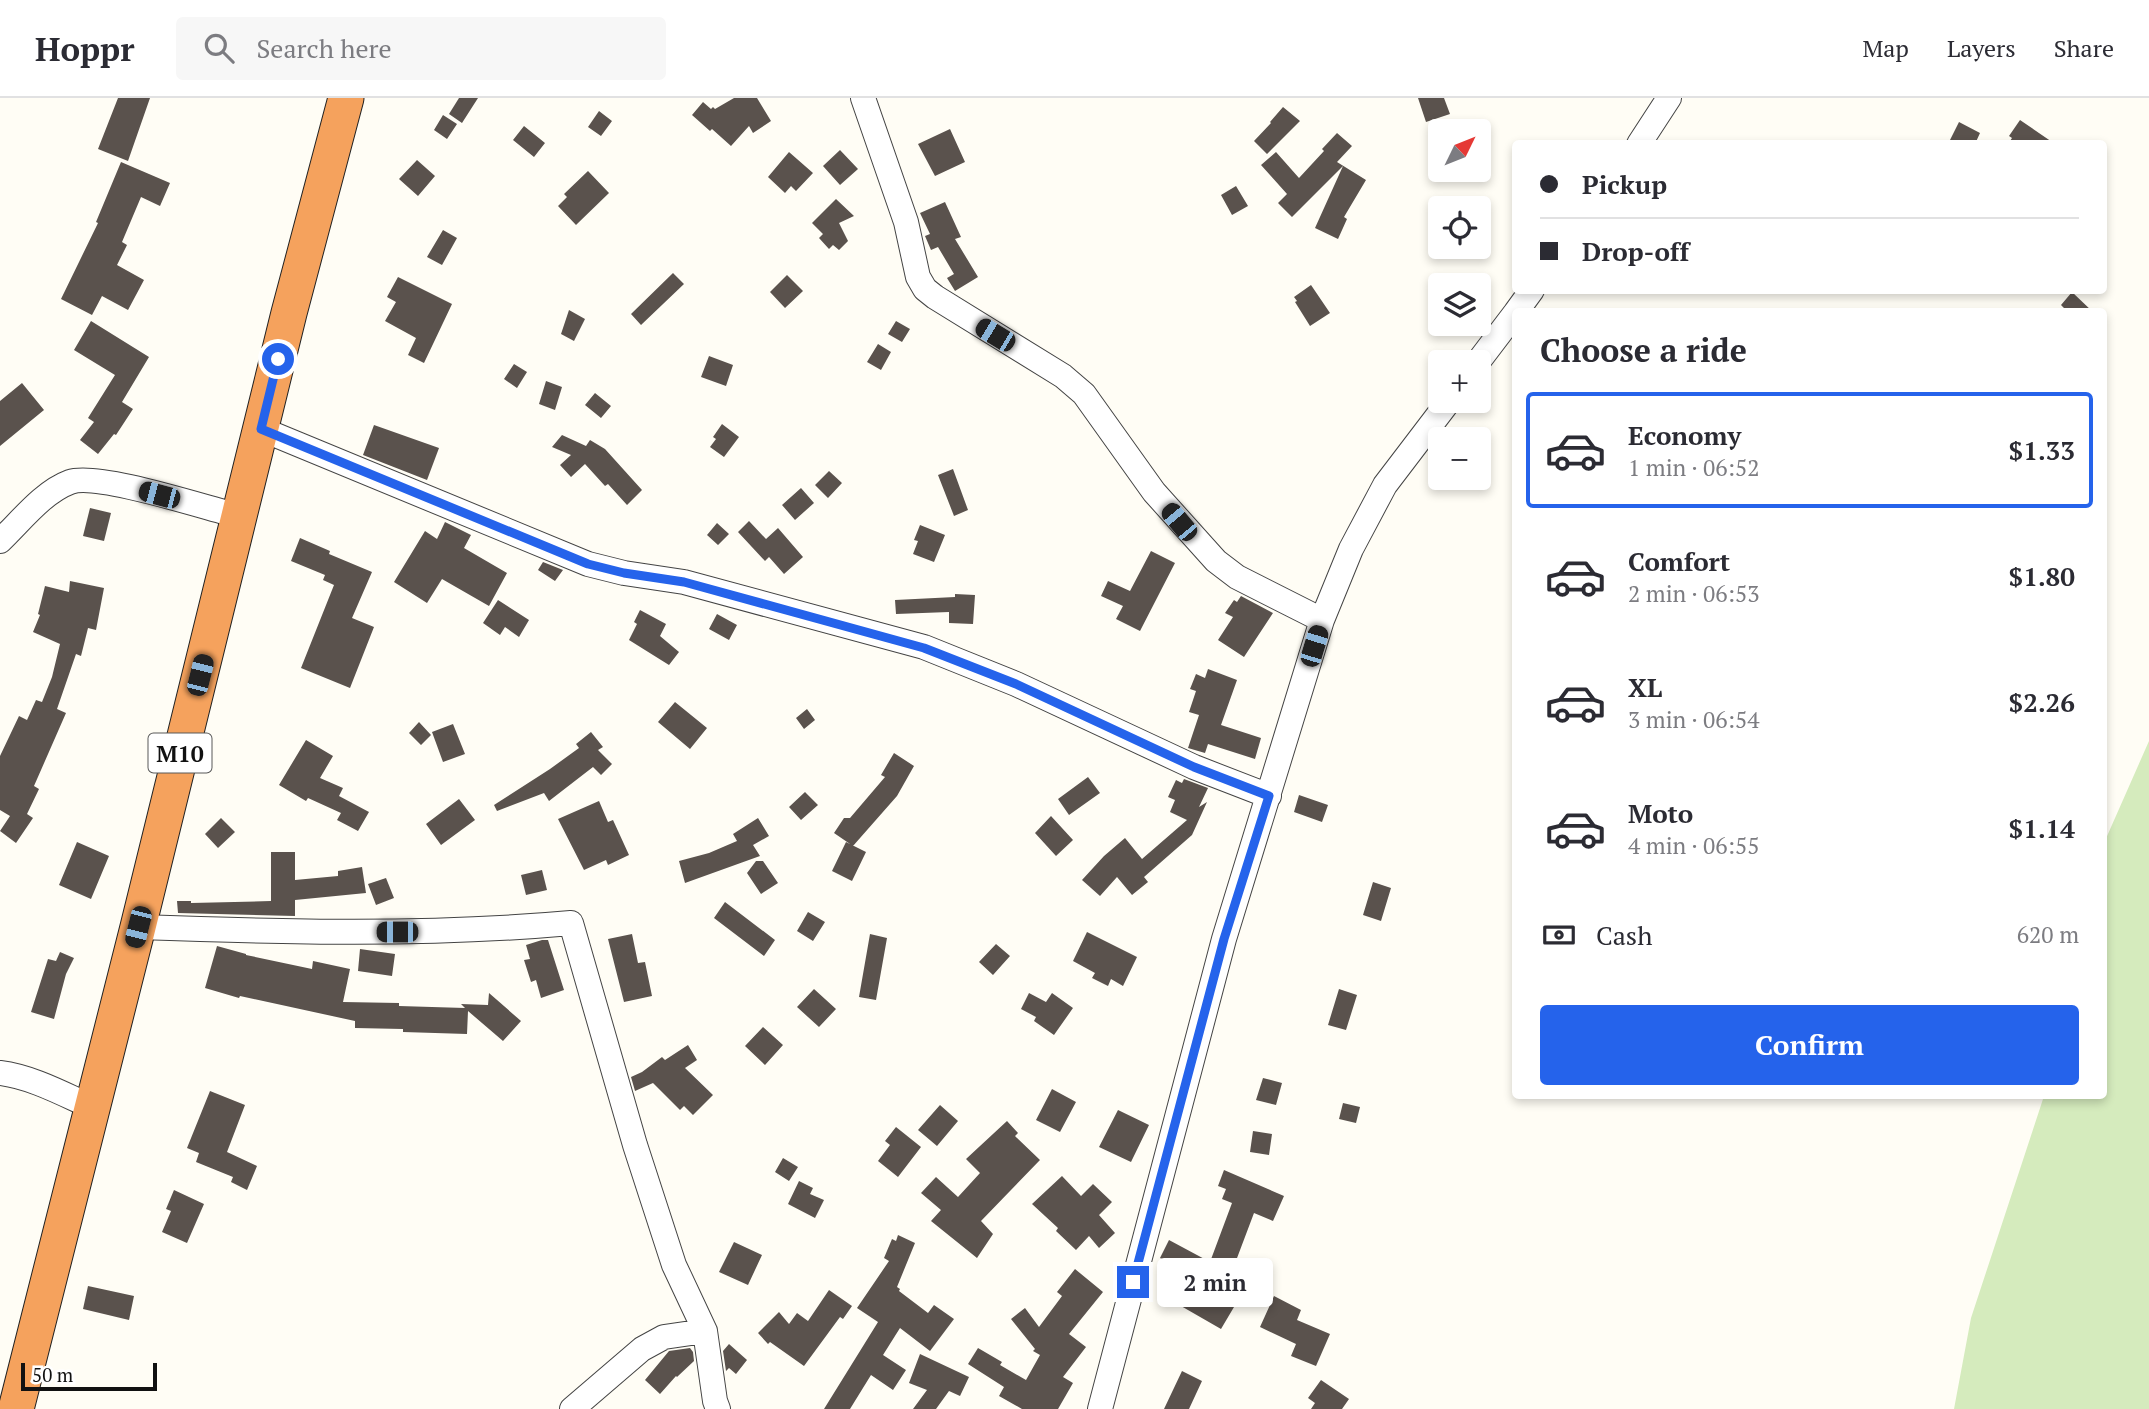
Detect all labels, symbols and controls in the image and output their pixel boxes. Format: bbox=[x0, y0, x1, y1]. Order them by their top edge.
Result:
search box bbox=[176, 17, 666, 80]
text: Hoppr bbox=[35, 27, 134, 70]
icon: search bbox=[200, 29, 238, 67]
text: Search here bbox=[256, 31, 392, 65]
text: Map bbox=[1862, 32, 1909, 64]
text: Layers bbox=[1947, 32, 2016, 64]
text: Share bbox=[2054, 32, 2114, 64]
north arrow bbox=[1428, 119, 1491, 182]
map controls bbox=[1428, 119, 1491, 490]
text: Pickup bbox=[1582, 167, 1667, 201]
button: locate bbox=[1428, 196, 1491, 259]
text: Drop-off bbox=[1582, 234, 1689, 268]
button: layers bbox=[1428, 273, 1491, 336]
car bbox=[972, 315, 1019, 355]
text: Choose a ride bbox=[1540, 329, 1747, 371]
route start bbox=[262, 343, 294, 375]
button: + bbox=[1428, 350, 1491, 413]
text: Economy bbox=[1628, 418, 1741, 452]
icon: car bbox=[1544, 419, 1607, 482]
button: − bbox=[1428, 427, 1491, 490]
text: $1.33 bbox=[2009, 433, 2075, 467]
text: 1 min · 06:52 bbox=[1628, 452, 1760, 483]
car bbox=[136, 479, 183, 511]
car bbox=[1158, 499, 1201, 545]
text: Comfort bbox=[1628, 544, 1730, 578]
icon: car bbox=[1544, 545, 1607, 608]
text: $1.80 bbox=[2009, 559, 2075, 593]
text: 2 min · 06:53 bbox=[1628, 578, 1760, 609]
car bbox=[1298, 623, 1331, 669]
car bbox=[185, 652, 216, 698]
text: XL bbox=[1628, 670, 1662, 704]
icon: car bbox=[1544, 671, 1607, 734]
text: $2.26 bbox=[2009, 685, 2075, 719]
text: 3 min · 06:54 bbox=[1628, 704, 1760, 735]
road number: M10 bbox=[148, 734, 212, 772]
text: Moto bbox=[1628, 796, 1693, 830]
icon: car bbox=[1544, 797, 1607, 860]
text: $1.14 bbox=[2009, 811, 2075, 845]
text: 4 min · 06:55 bbox=[1628, 830, 1760, 861]
car bbox=[123, 904, 154, 950]
icon: cash bbox=[1540, 916, 1578, 954]
text: Cash bbox=[1596, 918, 1652, 952]
text: 620 m bbox=[2017, 919, 2079, 950]
car bbox=[377, 922, 419, 943]
button: Confirm bbox=[1540, 1005, 2079, 1085]
callout: 2 min bbox=[1158, 1258, 1273, 1306]
route end bbox=[1117, 1266, 1149, 1298]
text: 2 min bbox=[1184, 1267, 1246, 1298]
scale bar bbox=[21, 1360, 158, 1392]
text: 50 m bbox=[32, 1362, 73, 1387]

